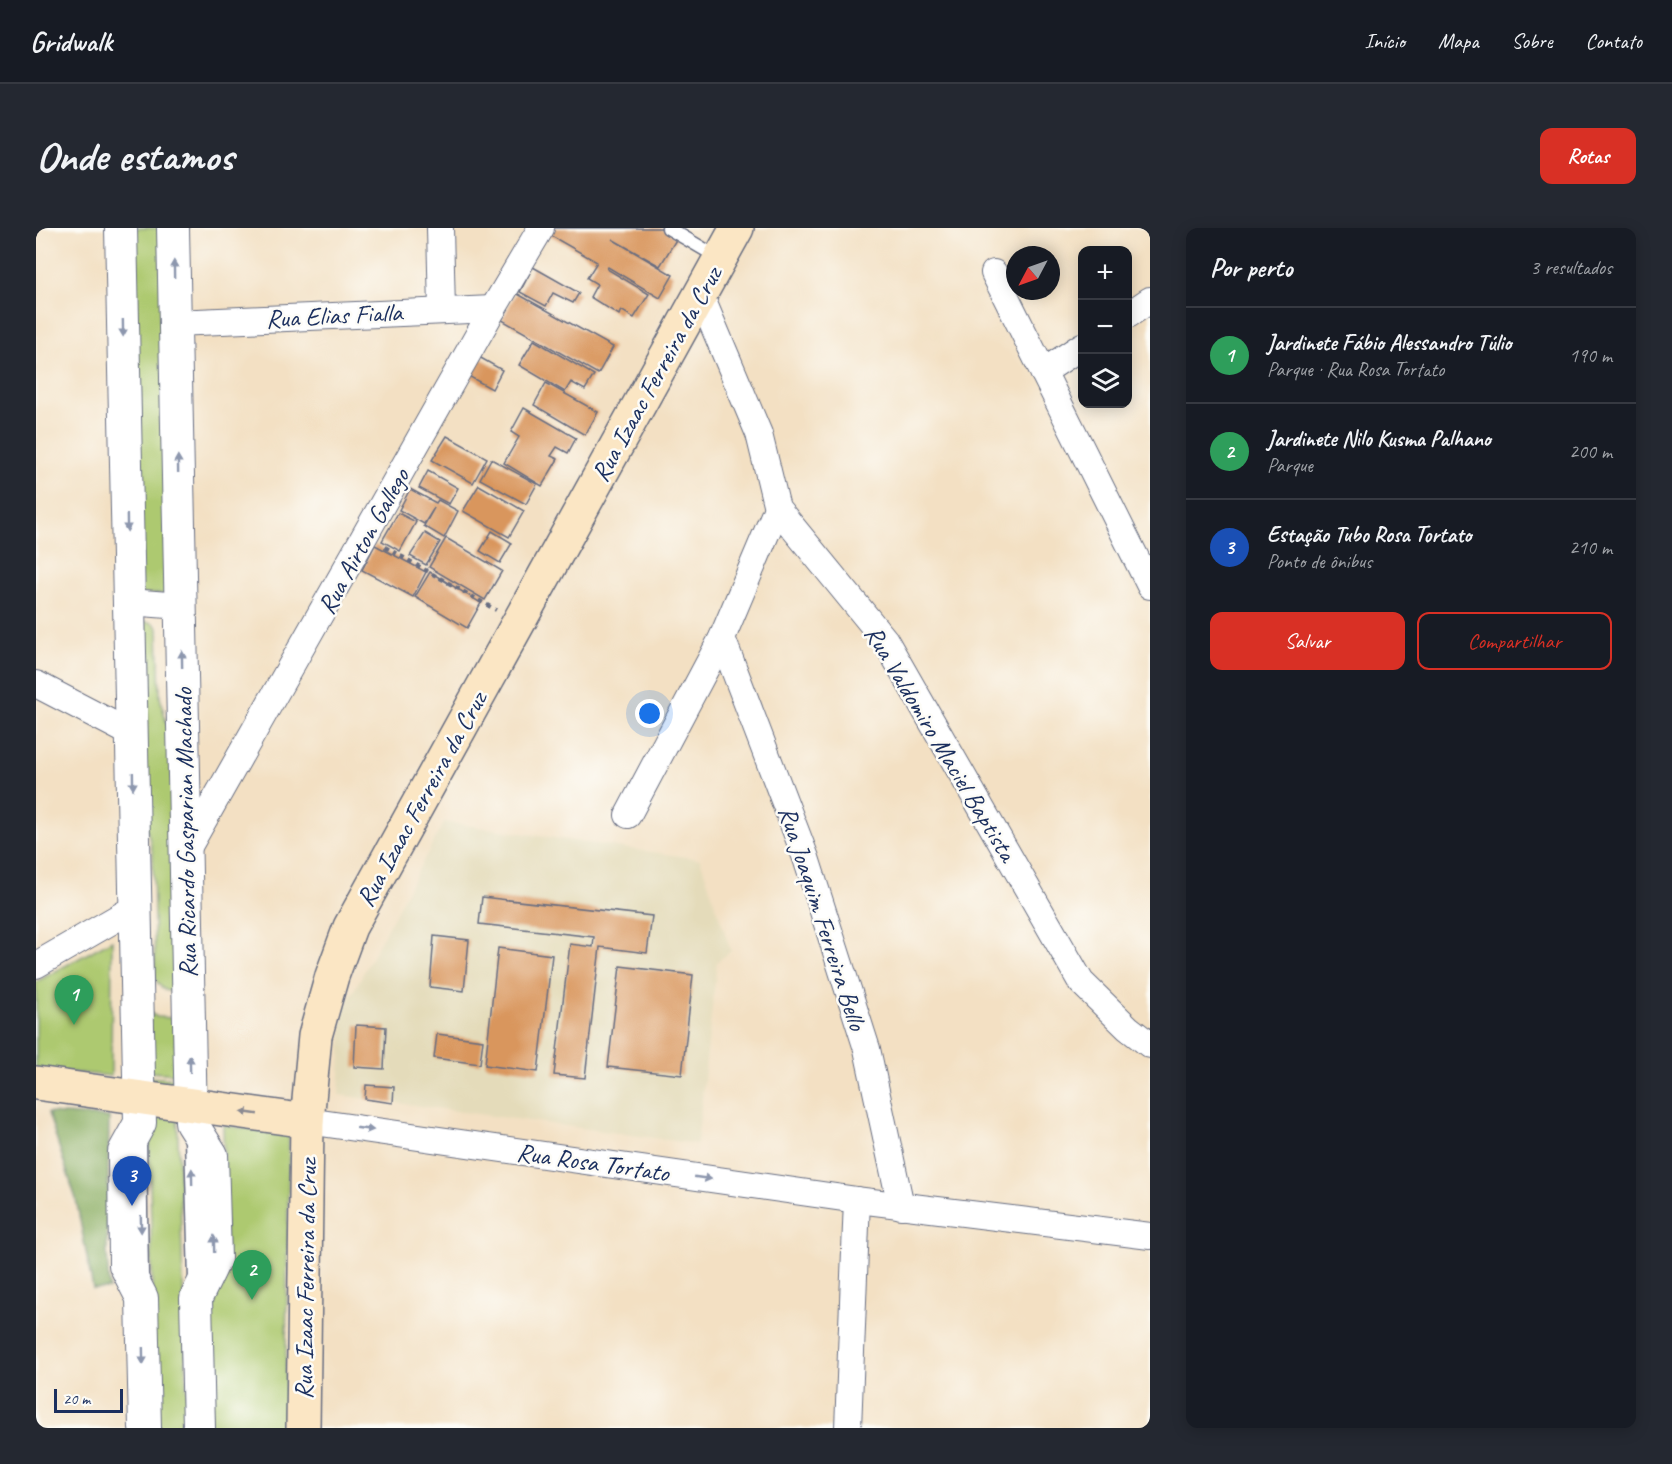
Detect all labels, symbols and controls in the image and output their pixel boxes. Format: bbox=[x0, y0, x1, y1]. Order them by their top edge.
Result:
text: Gridwalk bbox=[30, 24, 112, 59]
text: Início bbox=[1365, 28, 1405, 54]
text: Mapa bbox=[1438, 28, 1479, 54]
text: Sobre bbox=[1512, 28, 1552, 54]
text: Contato bbox=[1585, 28, 1642, 54]
button: Rotas bbox=[1540, 128, 1636, 184]
text: Onde estamos bbox=[36, 130, 233, 183]
north arrow bbox=[1006, 246, 1060, 300]
map controls bbox=[1078, 246, 1132, 408]
button: + bbox=[1078, 246, 1132, 300]
text: Por perto bbox=[1210, 251, 1292, 284]
text: 3 resultados bbox=[1530, 255, 1612, 280]
one-way arrow bbox=[169, 259, 178, 278]
street label: Rua Izaac Ferreira da Cruz bbox=[584, 259, 731, 487]
street label: Rua Elias Fialla bbox=[265, 295, 405, 336]
button: − bbox=[1078, 300, 1132, 354]
one-way arrow bbox=[118, 319, 128, 338]
text: Jardinete Fábio Alessandro Túlio bbox=[1267, 329, 1512, 357]
text: 1 bbox=[1225, 343, 1234, 368]
text: 190 m bbox=[1569, 343, 1612, 368]
button: layers bbox=[1078, 354, 1132, 408]
text: Parque · Rua Rosa Tortato bbox=[1267, 357, 1444, 382]
text: Jardinete Nilo Kusma Palhano bbox=[1267, 425, 1491, 453]
text: 2 bbox=[1225, 439, 1234, 464]
text: 200 m bbox=[1569, 439, 1612, 464]
text: Parque bbox=[1267, 453, 1313, 478]
one-way arrow bbox=[173, 454, 182, 473]
street label: Rua Airton Gallego bbox=[310, 461, 418, 620]
one-way arrow bbox=[122, 514, 132, 533]
text: Estação Tubo Rosa Tortato bbox=[1267, 521, 1472, 549]
text: 3 bbox=[1225, 535, 1234, 560]
text: 210 m bbox=[1569, 535, 1612, 560]
text: Ponto de ônibus bbox=[1267, 549, 1372, 574]
button: Salvar bbox=[1210, 612, 1405, 670]
button: Compartilhar bbox=[1417, 612, 1612, 670]
street label: Rua Valdomiro Maciel Baptista bbox=[857, 619, 1025, 869]
one-way arrow bbox=[177, 649, 186, 668]
street label: Rua Izaac Ferreira da Cruz bbox=[349, 684, 496, 912]
street label: Rua Ricardo Gasparian Machado bbox=[166, 686, 205, 978]
your location bbox=[635, 699, 664, 728]
one-way arrow bbox=[128, 772, 138, 791]
street label: Rua Joaquim Ferreira Bello bbox=[771, 802, 875, 1036]
pin: 1 bbox=[54, 976, 93, 1025]
one-way arrow bbox=[185, 1054, 195, 1073]
one-way arrow bbox=[239, 1108, 258, 1117]
one-way arrow bbox=[355, 1125, 374, 1134]
street label: Rua Rosa Tortato bbox=[515, 1135, 673, 1190]
pin: 3 bbox=[112, 1156, 152, 1206]
street label: Rua Izaac Ferreira da Cruz bbox=[287, 1156, 324, 1400]
one-way arrow bbox=[187, 1168, 197, 1187]
one-way arrow bbox=[694, 1173, 713, 1182]
one-way arrow bbox=[136, 1214, 146, 1233]
one-way arrow bbox=[210, 1235, 219, 1254]
pin: 2 bbox=[232, 1250, 272, 1300]
one-way arrow bbox=[139, 1347, 148, 1366]
scale bar bbox=[54, 1386, 123, 1414]
text: 20 m bbox=[63, 1389, 90, 1409]

